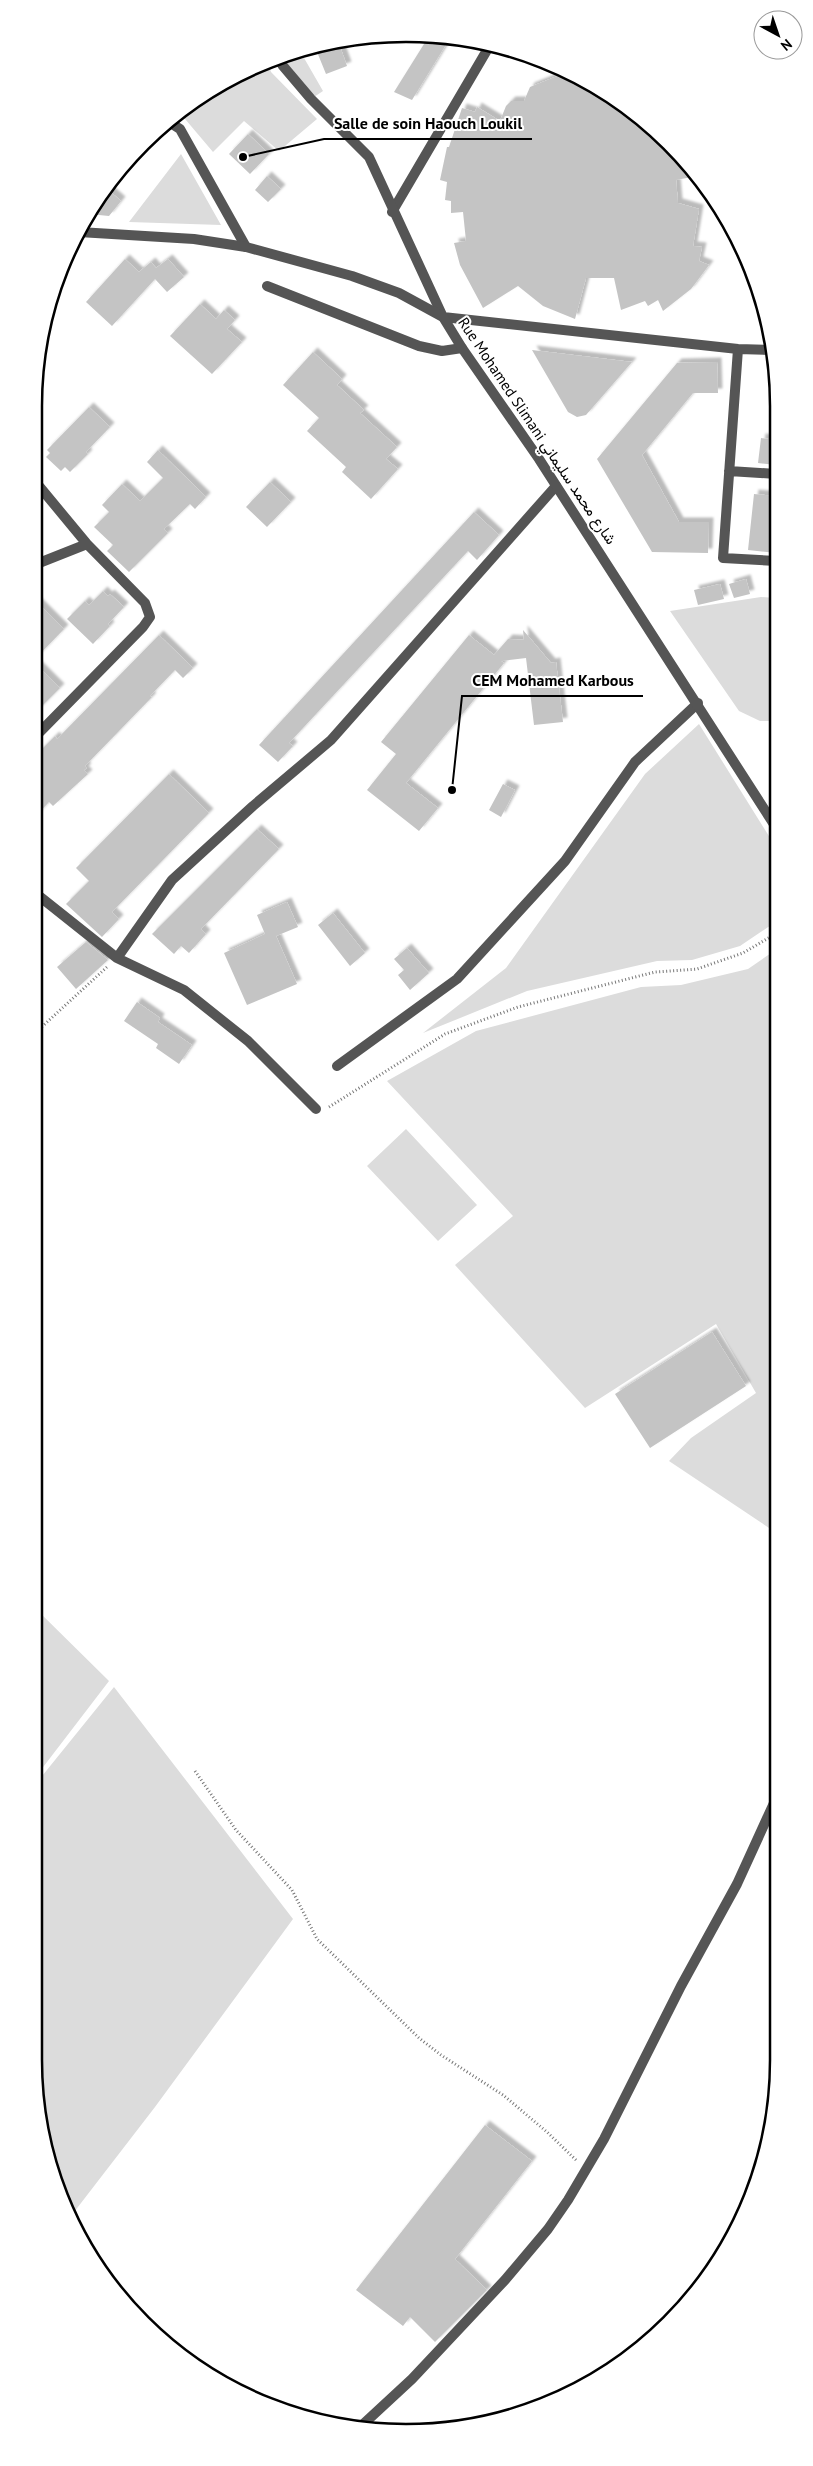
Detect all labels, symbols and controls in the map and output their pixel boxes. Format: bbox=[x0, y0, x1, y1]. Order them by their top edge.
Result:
north arrow bbox=[753, 10, 803, 60]
text: N bbox=[777, 35, 796, 55]
callout: Salle de soin Haouch Loukil bbox=[324, 108, 532, 139]
text: Salle de soin Haouch Loukil bbox=[334, 113, 522, 133]
street label: Rue Mohamed Slimani شارع محمد سليماني bbox=[451, 314, 621, 550]
callout: CEM Mohamed Karbous bbox=[462, 665, 643, 696]
text: CEM Mohamed Karbous bbox=[472, 670, 634, 690]

